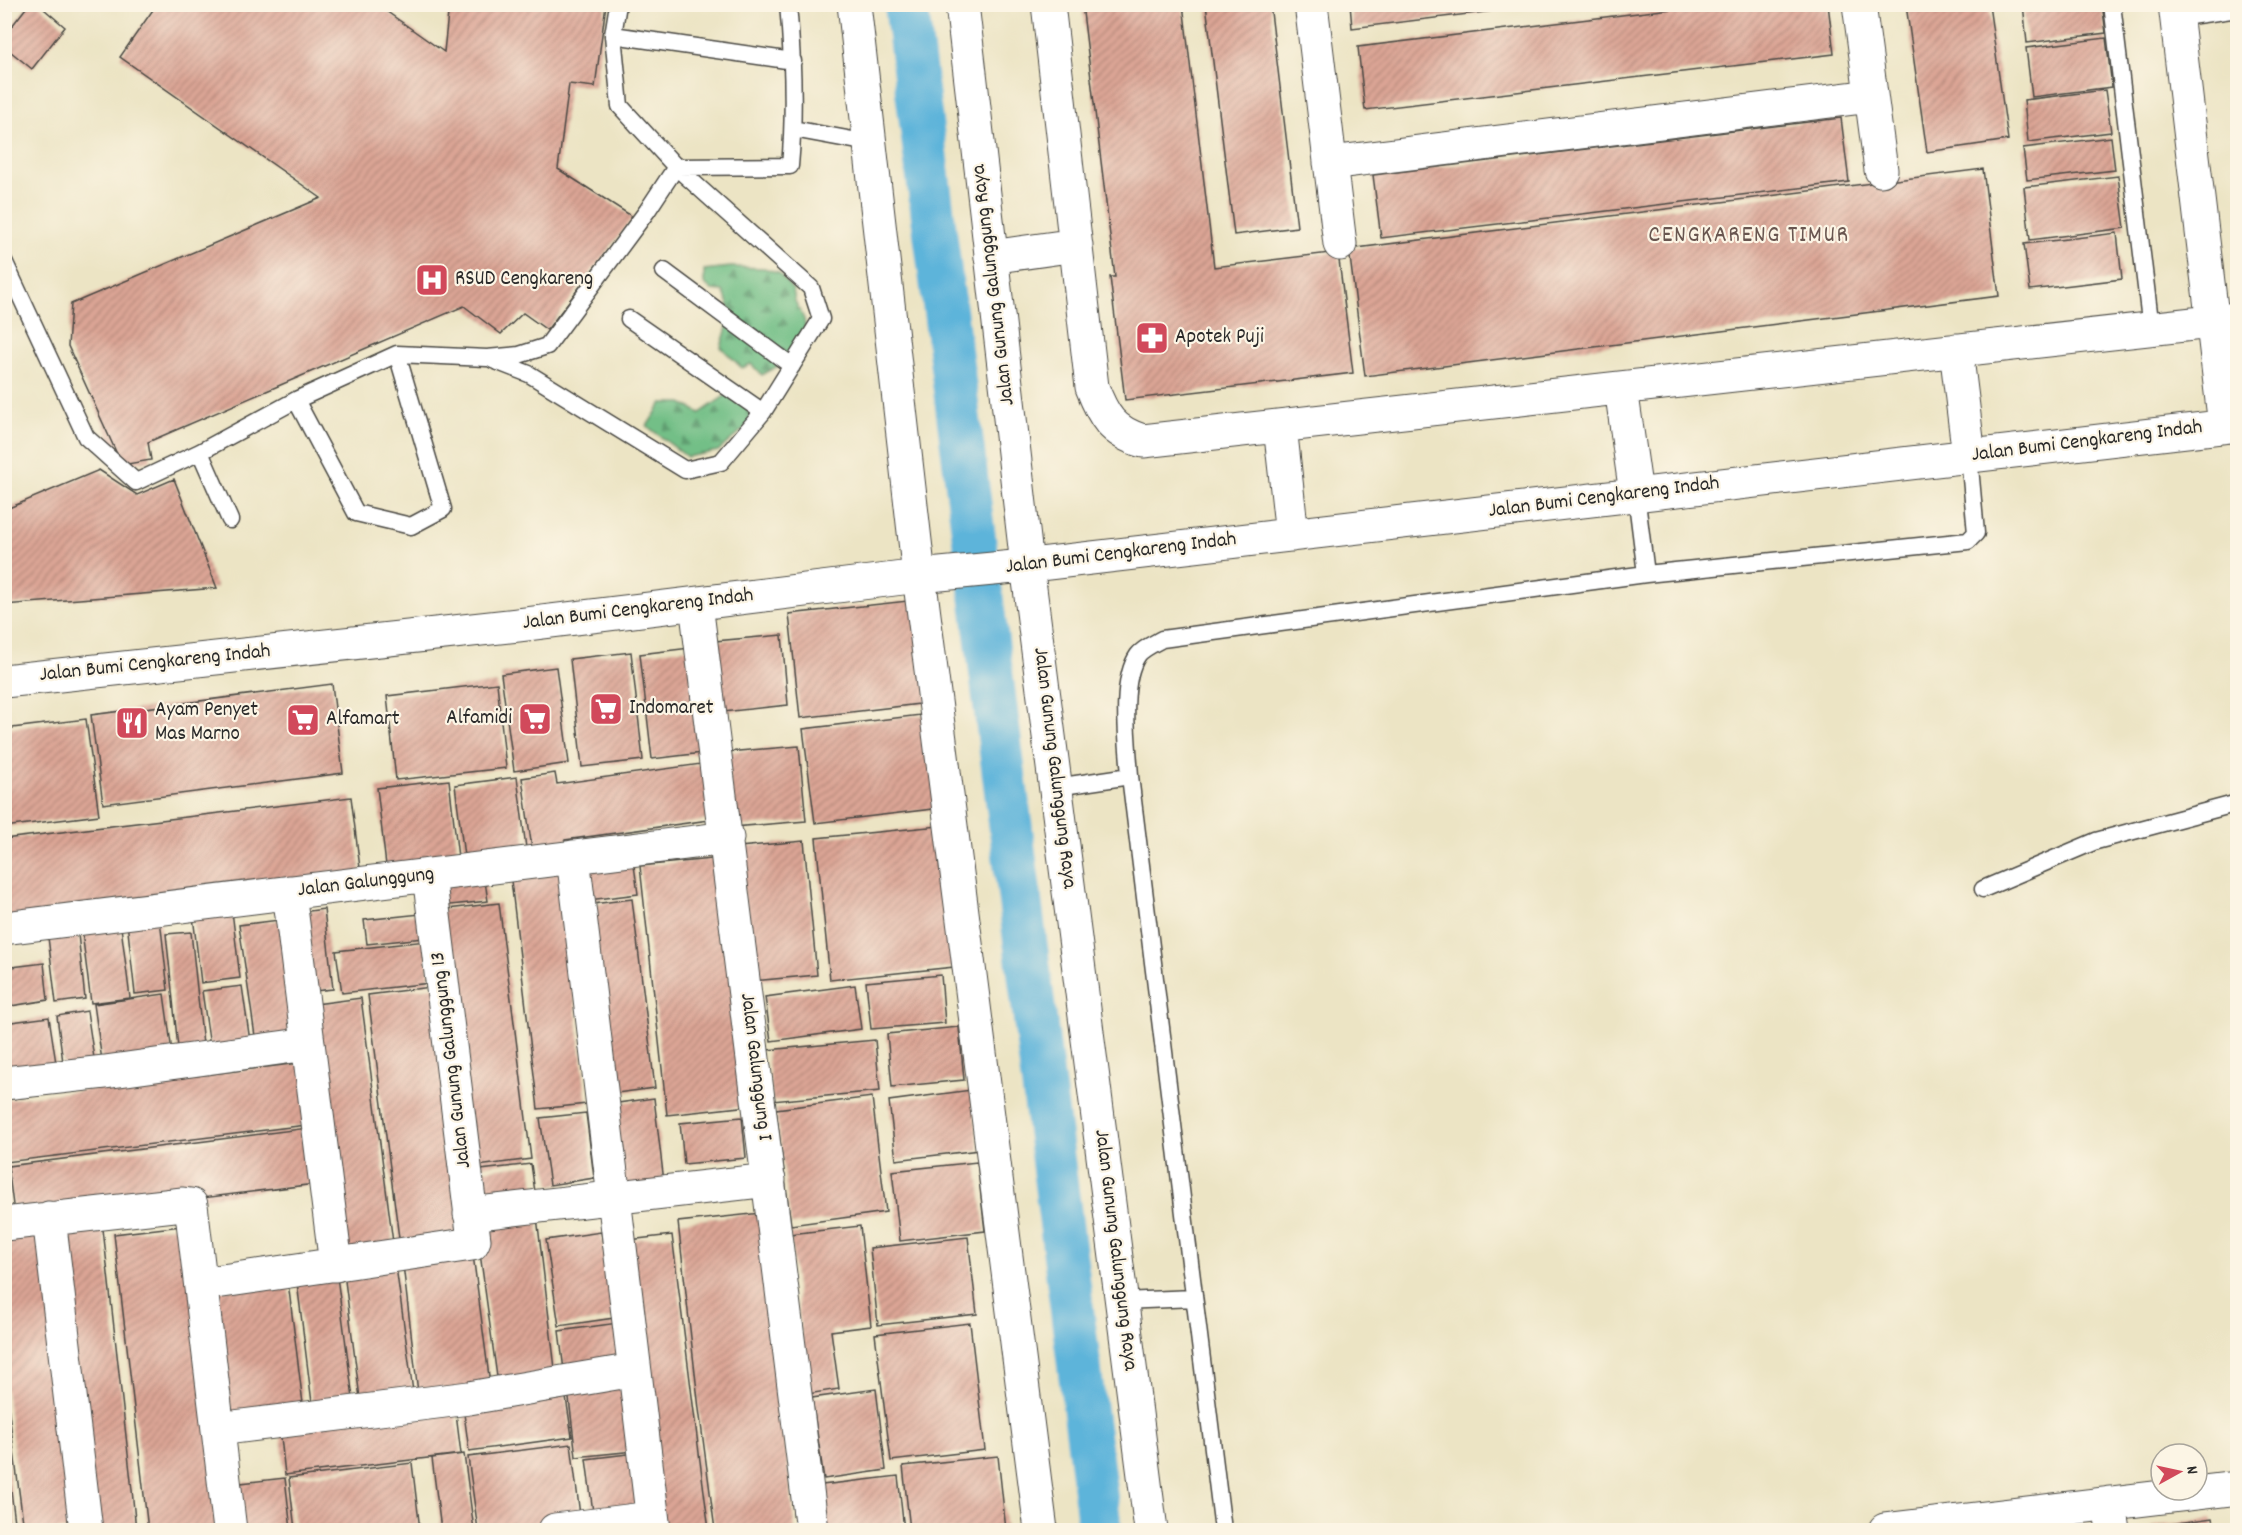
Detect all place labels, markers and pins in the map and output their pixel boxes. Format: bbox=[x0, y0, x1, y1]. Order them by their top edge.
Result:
hospital icon: RSUD Cengkareng bbox=[414, 262, 450, 298]
place label: RSUD Cengkareng bbox=[455, 265, 593, 295]
pharmacy icon: Apotek Puji bbox=[1134, 320, 1170, 356]
place label: Apotek Puji bbox=[1175, 323, 1264, 353]
supermarket icon: Indomaret bbox=[588, 691, 624, 727]
place label: Indomaret bbox=[629, 694, 714, 724]
place label: Ayam Penyet Mas Marno bbox=[155, 696, 258, 750]
supermarket icon: Alfamidi bbox=[517, 701, 553, 737]
supermarket icon: Alfamart bbox=[285, 702, 321, 738]
place label: Alfamidi bbox=[446, 704, 512, 734]
restaurant icon: Ayam Penyet Mas Marno bbox=[114, 705, 150, 741]
place label: Alfamart bbox=[326, 705, 400, 735]

